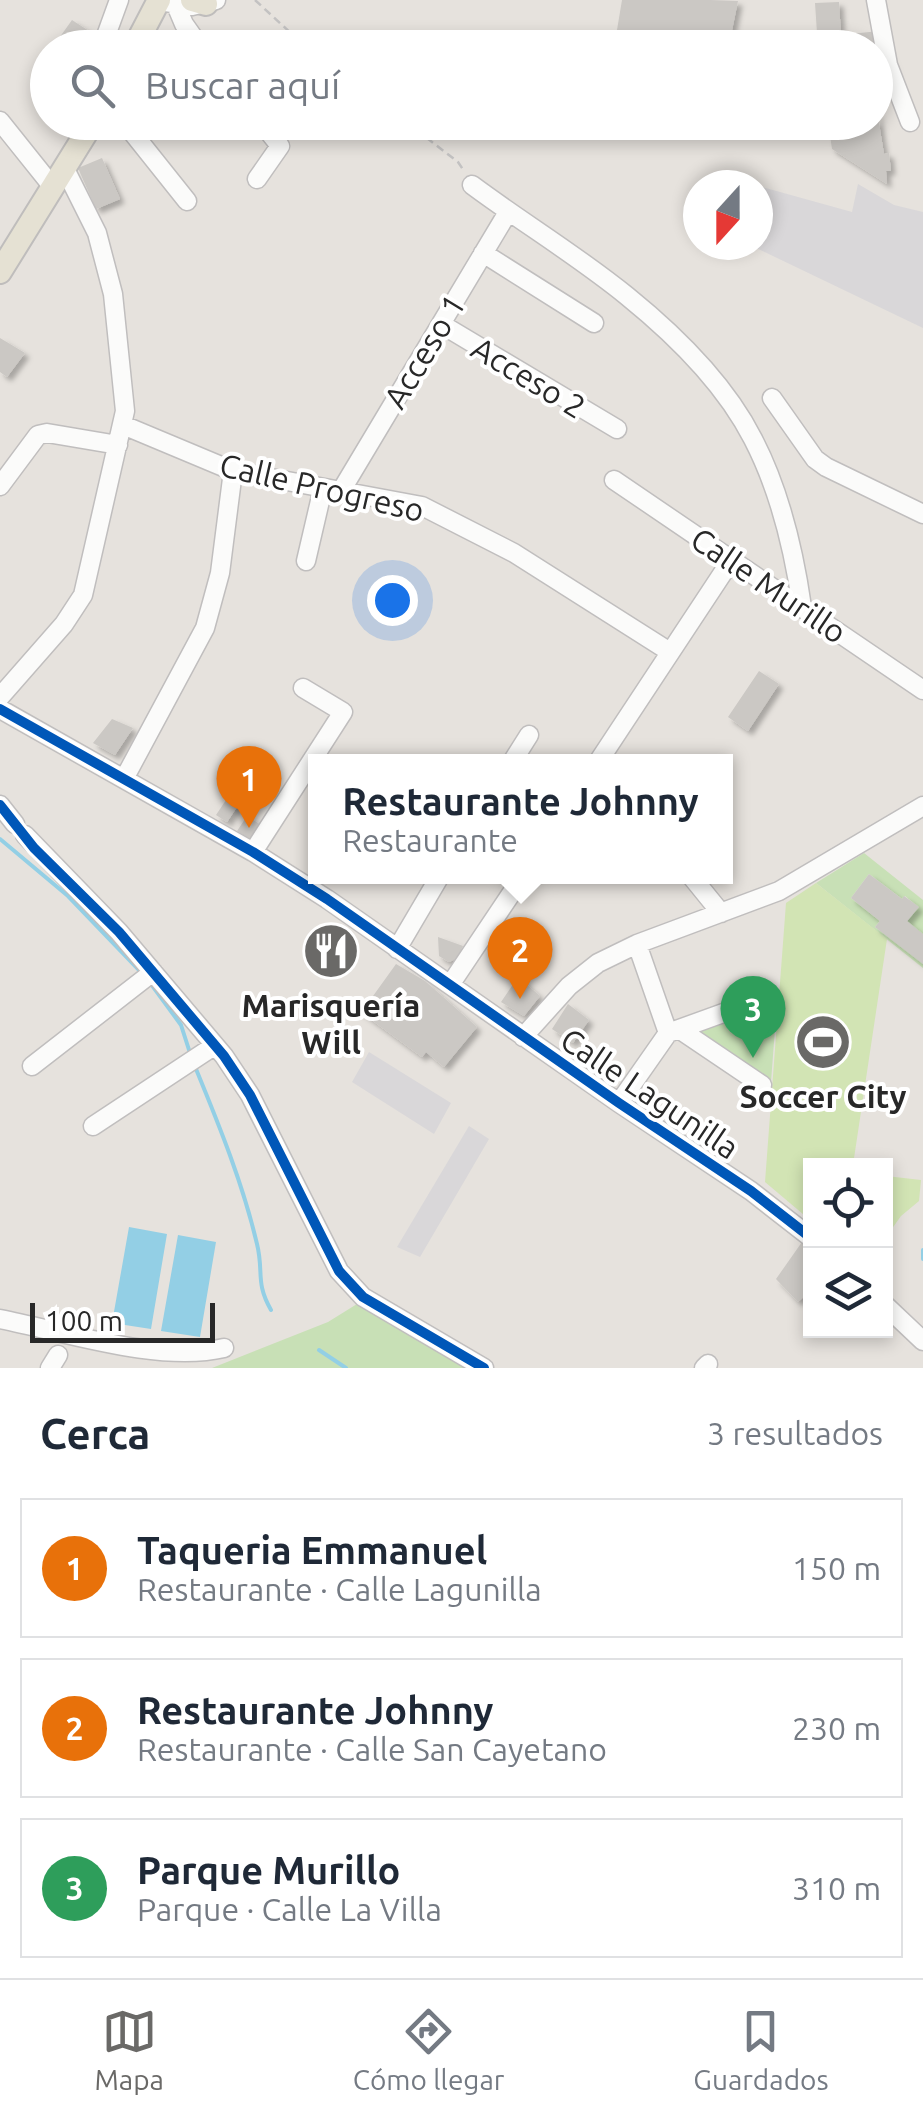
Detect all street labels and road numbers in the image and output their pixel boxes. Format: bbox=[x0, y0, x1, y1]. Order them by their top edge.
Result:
street label: Acceso 1 bbox=[376, 288, 472, 414]
street label: Acceso 2 bbox=[466, 329, 592, 425]
street label: Calle Progreso bbox=[216, 446, 428, 528]
street label: Calle Murillo bbox=[685, 520, 853, 650]
street label: Calle Lagunilla bbox=[554, 1020, 746, 1166]

